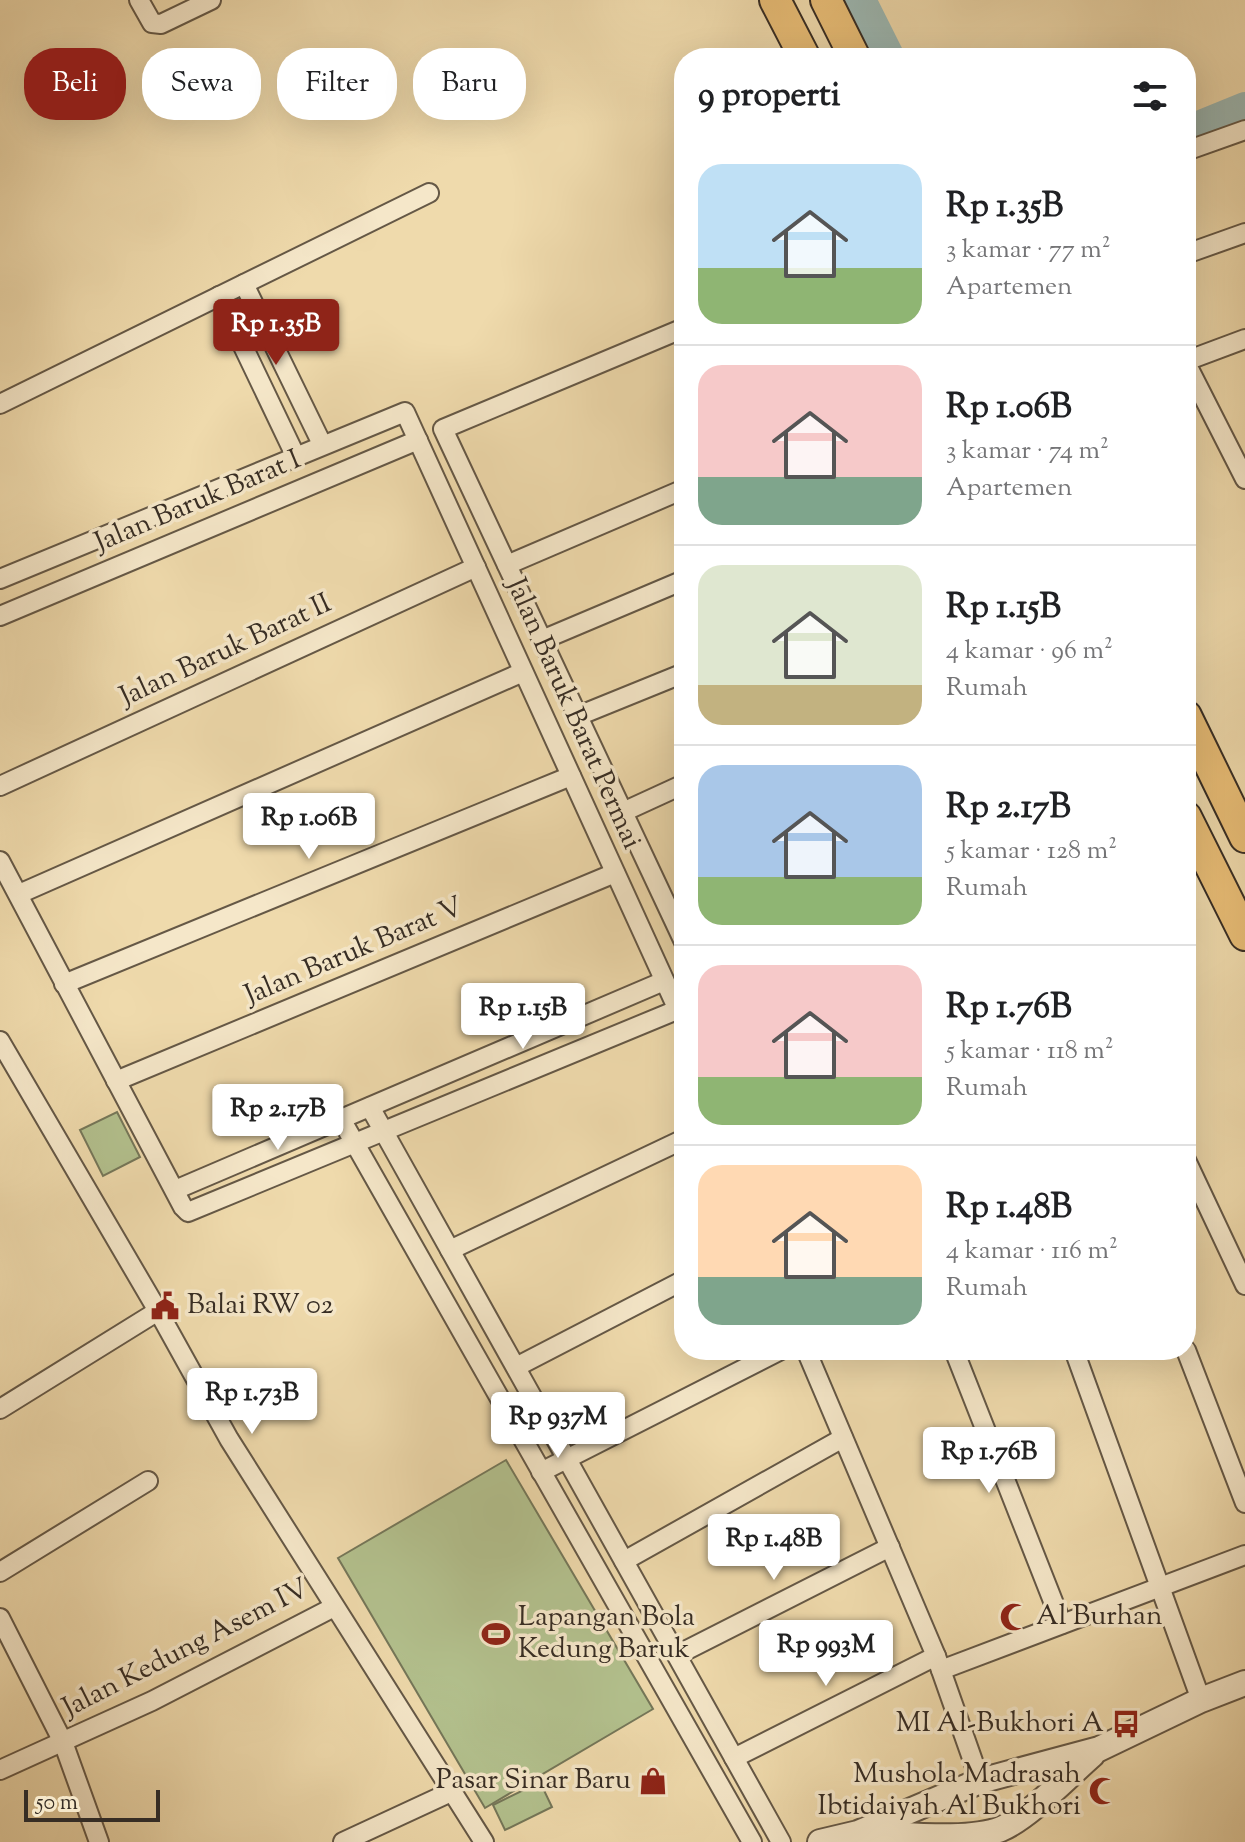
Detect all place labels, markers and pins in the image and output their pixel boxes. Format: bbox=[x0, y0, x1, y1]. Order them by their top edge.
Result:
pin: Rp 1.35B bbox=[193, 299, 359, 367]
pin: Rp 1.06B bbox=[226, 793, 392, 861]
pin: Rp 1.15B bbox=[440, 983, 606, 1051]
pin: Rp 2.17B bbox=[195, 1084, 361, 1152]
place label: Balai RW 02 bbox=[187, 1286, 334, 1326]
public building icon: Balai RW 02 bbox=[150, 1291, 180, 1321]
pin: Rp 1.73B bbox=[169, 1368, 335, 1436]
pin: Rp 937M bbox=[484, 1392, 632, 1460]
pin: Rp 1.76B bbox=[906, 1427, 1072, 1495]
pin: Rp 1.48B bbox=[691, 1514, 857, 1582]
place label: Al Burhan bbox=[1036, 1597, 1163, 1637]
place label: Lapangan Bola Kedung Baruk bbox=[518, 1598, 695, 1670]
mosque icon: Al Burhan bbox=[999, 1602, 1029, 1632]
sports icon: Lapangan Bola Kedung Baruk bbox=[481, 1619, 511, 1649]
pin: Rp 993M bbox=[752, 1620, 900, 1688]
place label: MI Al-Bukhori A bbox=[896, 1704, 1104, 1744]
bus stop icon: MI Al-Bukhori A bbox=[1111, 1709, 1141, 1739]
place label: Mushola Madrasah Ibtidaiyah Al Bukhori bbox=[818, 1755, 1081, 1827]
place label: Pasar Sinar Baru bbox=[436, 1761, 631, 1801]
shop icon: Pasar Sinar Baru bbox=[638, 1766, 668, 1796]
mosque icon: Mushola Madrasah Ibtidaiyah Al Bukhori bbox=[1088, 1776, 1118, 1806]

